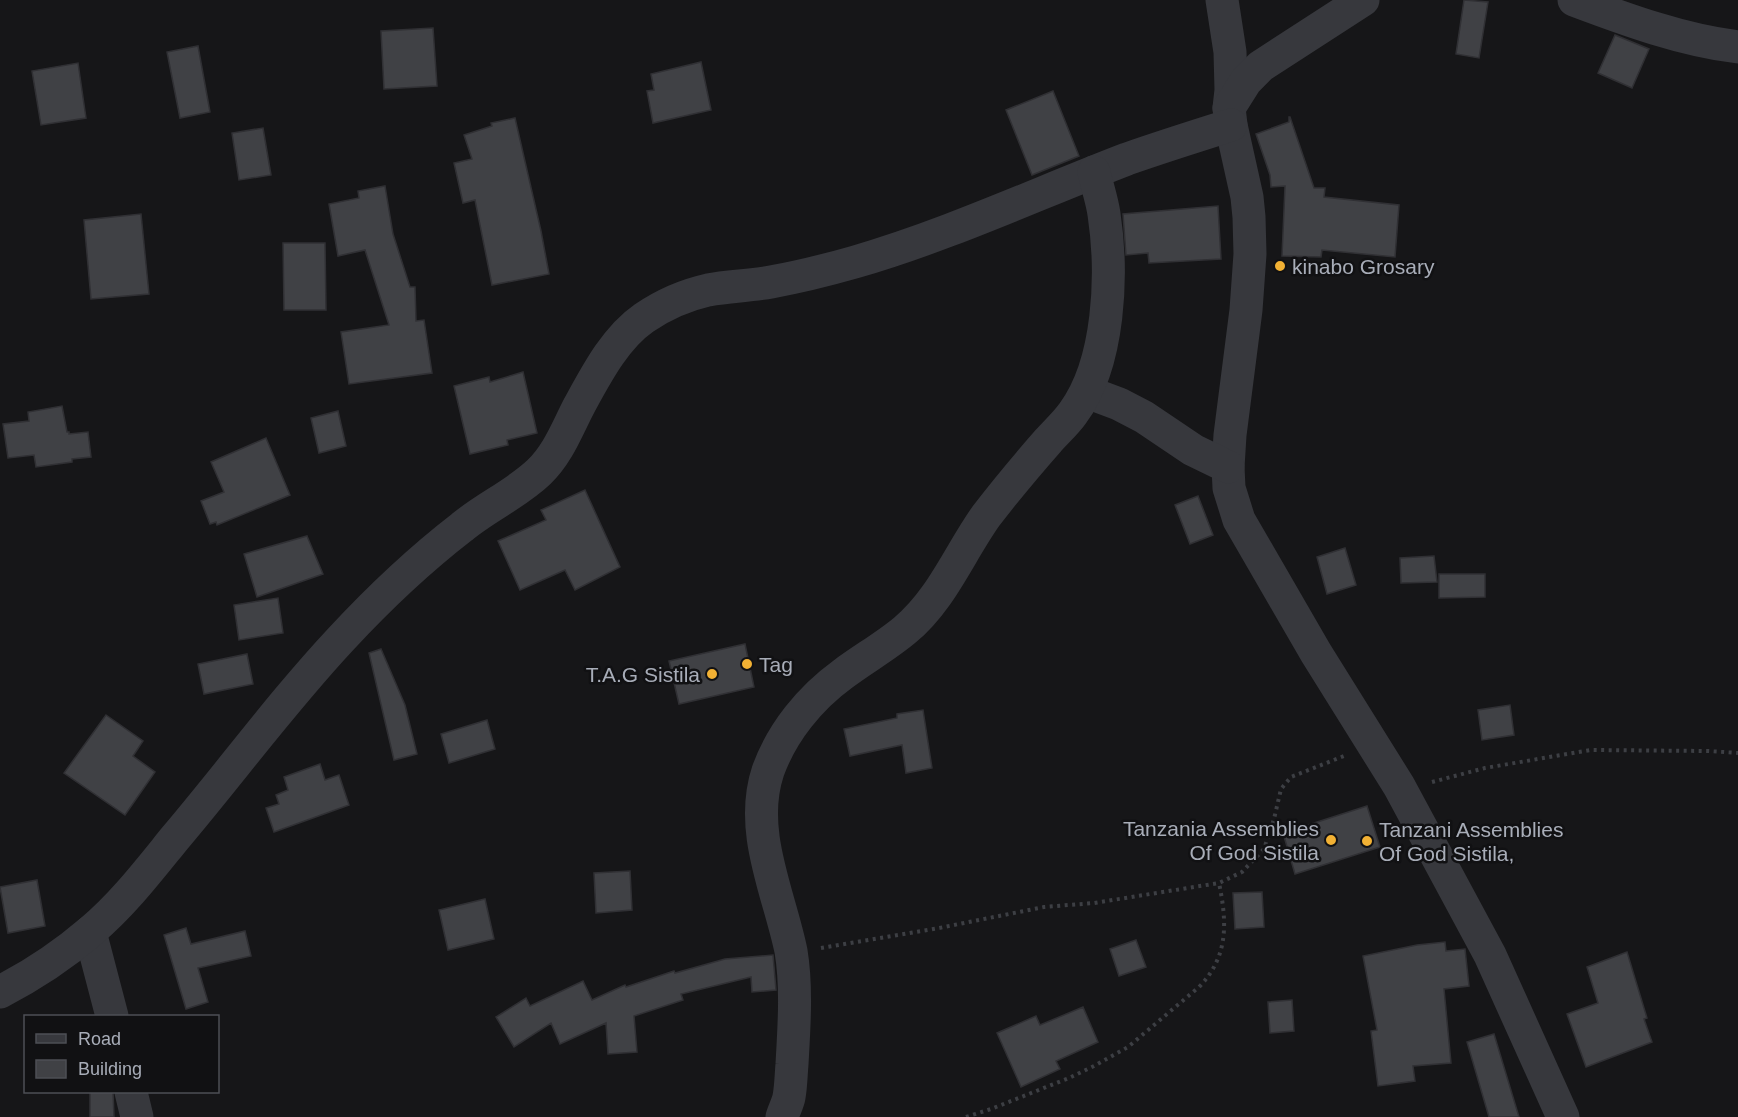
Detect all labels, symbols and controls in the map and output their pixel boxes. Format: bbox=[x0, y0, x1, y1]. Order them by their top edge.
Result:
place label: kinabo Grosary bbox=[1292, 255, 1435, 278]
marker: kinabo Grosary bbox=[1273, 259, 1287, 273]
place label: Tag bbox=[759, 653, 793, 676]
marker: Tag bbox=[740, 657, 754, 671]
place label: T.A.G Sistila bbox=[586, 663, 700, 686]
marker: T.A.G Sistila bbox=[705, 667, 719, 681]
place label: Tanzania Assemblies Of God Sistila bbox=[1123, 817, 1319, 864]
place label: Tanzani Assemblies Of God Sistila, bbox=[1379, 818, 1563, 865]
marker: Tanzania Assemblies Of God Sistila bbox=[1324, 833, 1338, 847]
marker: Tanzani Assemblies Of God Sistila, bbox=[1360, 834, 1374, 848]
legend bbox=[24, 1015, 219, 1093]
text: Road bbox=[78, 1029, 121, 1049]
text: Building bbox=[78, 1059, 142, 1079]

